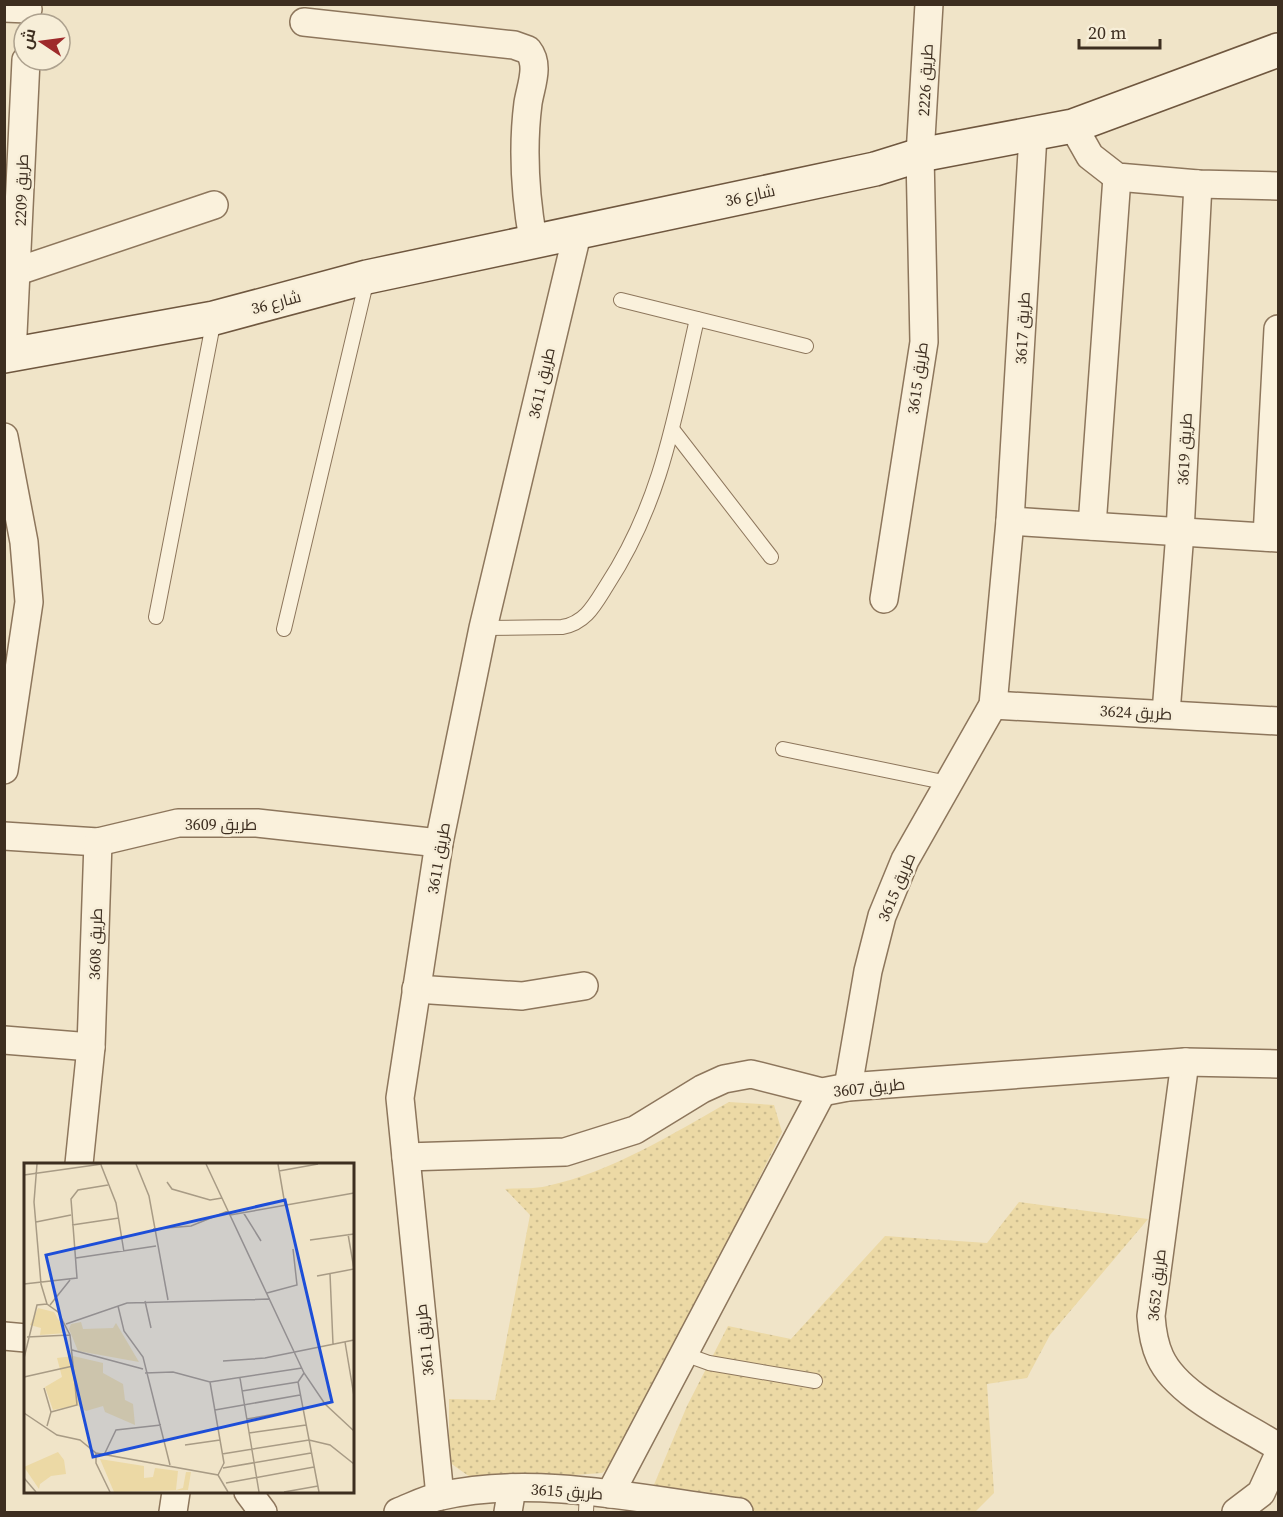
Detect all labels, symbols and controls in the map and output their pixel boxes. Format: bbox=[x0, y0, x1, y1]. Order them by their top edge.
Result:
north arrow bbox=[12, 12, 72, 72]
scale bar bbox=[1079, 12, 1160, 50]
text: 20 m bbox=[1088, 20, 1126, 45]
text: ش bbox=[14, 26, 40, 51]
street label: طريق 2226 bbox=[912, 43, 938, 117]
street label: طريق 2209 bbox=[9, 153, 33, 227]
street label: شارع 36 bbox=[723, 179, 777, 212]
street label: شارع 36 bbox=[249, 285, 304, 320]
street label: طريق 3617 bbox=[1009, 291, 1035, 365]
street label: طريق 3615 bbox=[901, 341, 933, 415]
street label: طريق 3611 bbox=[522, 345, 560, 421]
street label: طريق 3619 bbox=[1171, 412, 1197, 486]
street label: طريق 3624 bbox=[1099, 699, 1173, 725]
street label: طريق 3609 bbox=[185, 813, 257, 835]
street label: طريق 3611 bbox=[421, 820, 455, 896]
street label: طريق 3615 bbox=[872, 849, 920, 925]
street label: طريق 3608 bbox=[83, 907, 107, 981]
street label: طريق 3607 bbox=[832, 1072, 906, 1102]
inset map bbox=[24, 1163, 354, 1493]
street label: طريق 3652 bbox=[1141, 1248, 1171, 1322]
street label: طريق 3611 bbox=[409, 1303, 439, 1377]
street label: طريق 3615 bbox=[530, 1478, 604, 1504]

